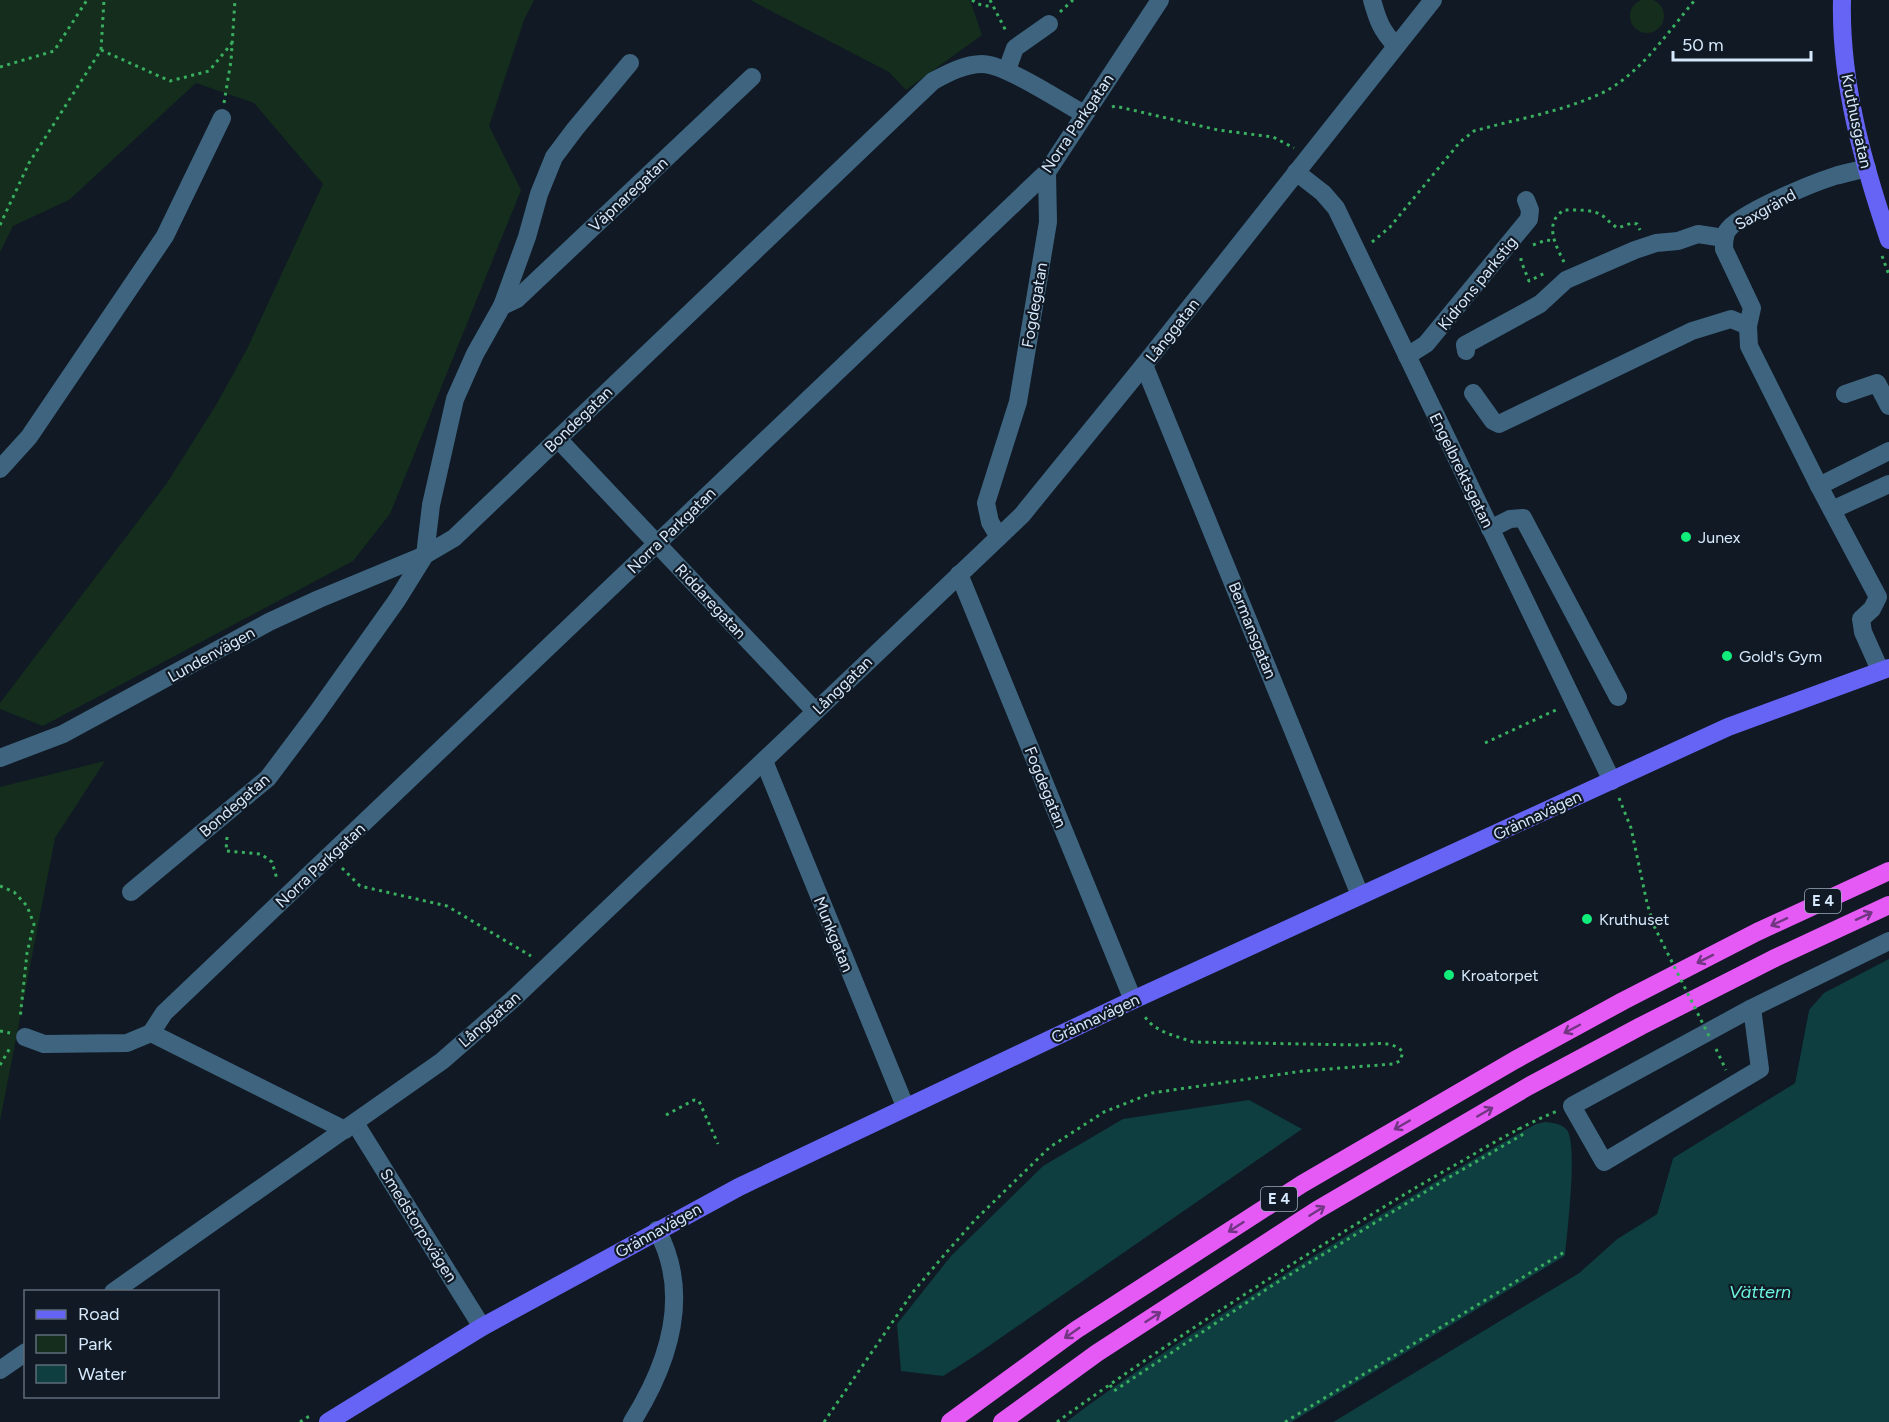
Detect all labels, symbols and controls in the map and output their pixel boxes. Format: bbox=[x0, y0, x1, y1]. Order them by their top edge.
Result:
scale bar bbox=[1673, 24, 1811, 62]
text: 50 m bbox=[1682, 34, 1724, 56]
street label: Norra Parkgatan bbox=[1037, 70, 1118, 176]
street label: Kruthusgatan bbox=[1837, 72, 1876, 170]
street label: Väpnaregatan bbox=[585, 153, 672, 236]
street label: Saxgränd bbox=[1731, 185, 1799, 234]
street label: Kidrons parkstig bbox=[1434, 233, 1521, 334]
street label: Fogdegatan bbox=[1018, 261, 1051, 349]
street label: Långgatan bbox=[1142, 295, 1203, 366]
street label: Bondegatan bbox=[541, 382, 616, 456]
street label: Engelbrektsgatan bbox=[1426, 410, 1498, 531]
street label: Norra Parkgatan bbox=[623, 483, 720, 577]
place label: Junex bbox=[1698, 528, 1741, 547]
marker: Junex bbox=[1679, 530, 1693, 544]
street label: Riddaregatan bbox=[671, 560, 750, 643]
street label: Bermansgatan bbox=[1224, 579, 1281, 681]
street label: Lundenvägen bbox=[164, 623, 258, 686]
place label: Gold's Gym bbox=[1739, 647, 1822, 666]
marker: Gold's Gym bbox=[1720, 649, 1734, 663]
street label: Långgatan bbox=[809, 652, 876, 718]
street label: Fogdegatan bbox=[1021, 744, 1070, 831]
street label: Bondegatan bbox=[195, 770, 273, 841]
street label: Grännavägen bbox=[1490, 787, 1584, 844]
street label: Norra Parkgatan bbox=[272, 819, 369, 912]
road number: E 4 bbox=[1805, 889, 1841, 913]
street label: Munkgatan bbox=[810, 894, 857, 975]
place label: Kruthuset bbox=[1599, 910, 1669, 929]
one-way arrow bbox=[1855, 910, 1873, 922]
marker: Kruthuset bbox=[1580, 912, 1594, 926]
one-way arrow bbox=[1770, 917, 1788, 928]
one-way arrow bbox=[1697, 953, 1714, 965]
place label: Kroatorpet bbox=[1461, 966, 1539, 985]
marker: Kroatorpet bbox=[1442, 968, 1456, 982]
street label: Långgatan bbox=[455, 987, 524, 1051]
street label: Grännavägen bbox=[1048, 990, 1142, 1047]
one-way arrow bbox=[1564, 1023, 1581, 1035]
one-way arrow bbox=[1476, 1105, 1493, 1117]
one-way arrow bbox=[1394, 1120, 1411, 1132]
street label: Smedstorpsvägen bbox=[376, 1165, 461, 1286]
road number: E 4 bbox=[1261, 1187, 1297, 1211]
street label: Grännavägen bbox=[612, 1199, 705, 1262]
one-way arrow bbox=[1308, 1204, 1325, 1216]
one-way arrow bbox=[1228, 1221, 1245, 1233]
water label: Vättern bbox=[1729, 1281, 1791, 1303]
legend bbox=[24, 1290, 219, 1398]
text: Road bbox=[78, 1303, 119, 1325]
one-way arrow bbox=[1144, 1310, 1161, 1322]
one-way arrow bbox=[1065, 1327, 1081, 1339]
text: Park bbox=[78, 1333, 113, 1355]
text: Water bbox=[78, 1363, 126, 1385]

